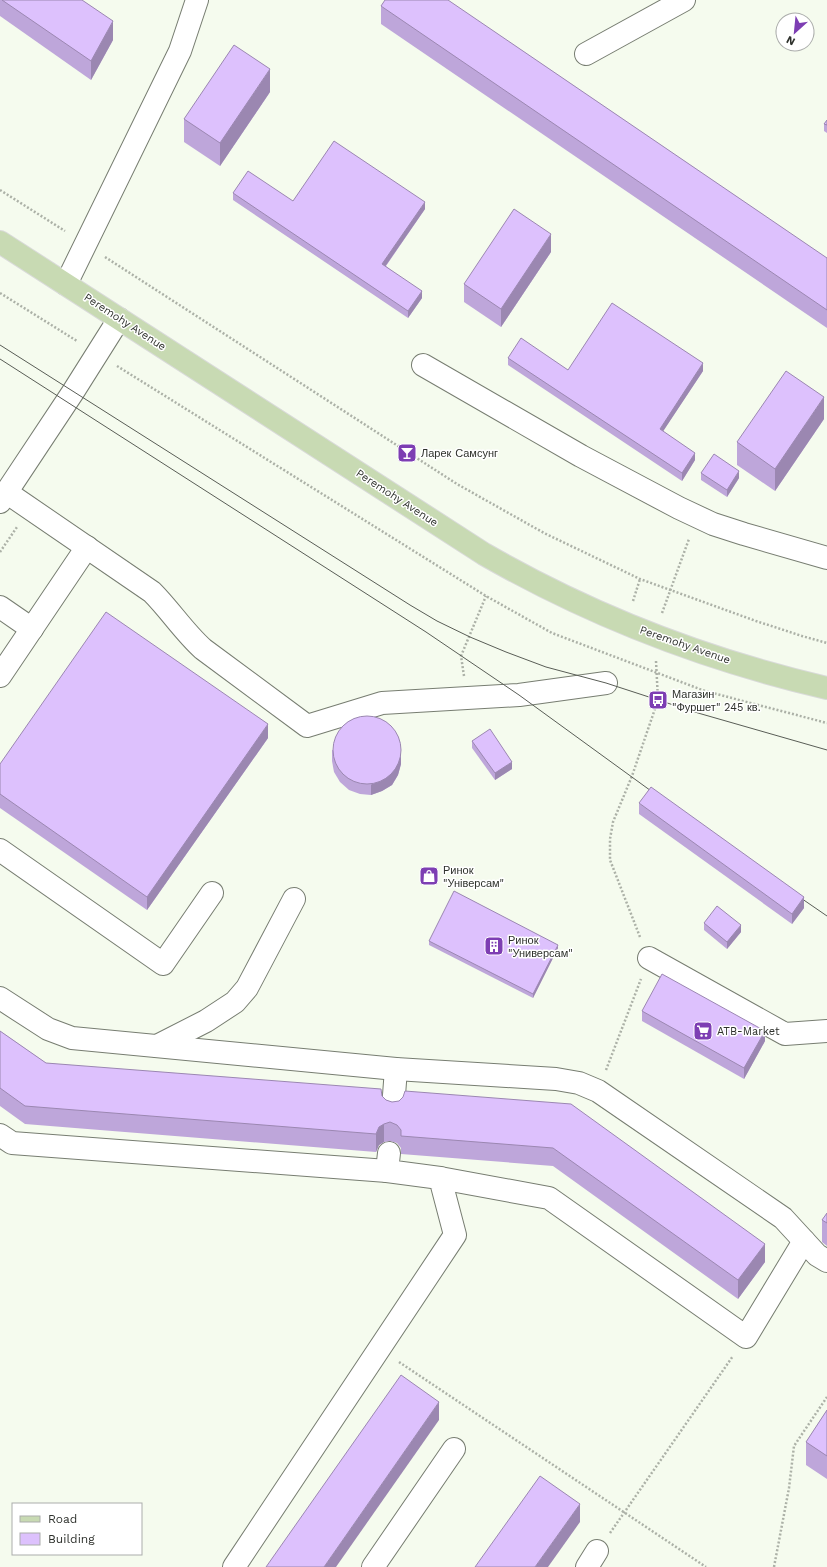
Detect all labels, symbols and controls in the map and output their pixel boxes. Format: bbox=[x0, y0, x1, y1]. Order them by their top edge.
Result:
north arrow bbox=[775, 12, 815, 52]
text: N bbox=[784, 33, 797, 48]
street label: Peremohy Avenue bbox=[82, 291, 168, 353]
bar icon: Ларек Самсунг bbox=[396, 442, 418, 464]
place label: Ларек Самсунг bbox=[421, 447, 498, 460]
street label: Peremohy Avenue bbox=[354, 467, 440, 529]
street label: Peremohy Avenue bbox=[638, 623, 732, 667]
place label: Магазин "Фуршет" 245 кв. bbox=[672, 688, 761, 714]
bus stop icon: Магазин "Фуршет" 245 кв. bbox=[647, 689, 669, 711]
place label: Ринок "Універсам" bbox=[443, 864, 504, 890]
shop icon: Ринок "Універсам" bbox=[418, 865, 440, 887]
place label: Ринок "Универсам" bbox=[508, 934, 573, 960]
building icon: Ринок "Универсам" bbox=[483, 935, 505, 957]
supermarket icon: ATB-Market bbox=[692, 1020, 714, 1042]
place label: ATB-Market bbox=[717, 1025, 780, 1038]
legend bbox=[12, 1503, 142, 1555]
text: Road bbox=[48, 1512, 77, 1526]
text: Building bbox=[48, 1532, 95, 1546]

